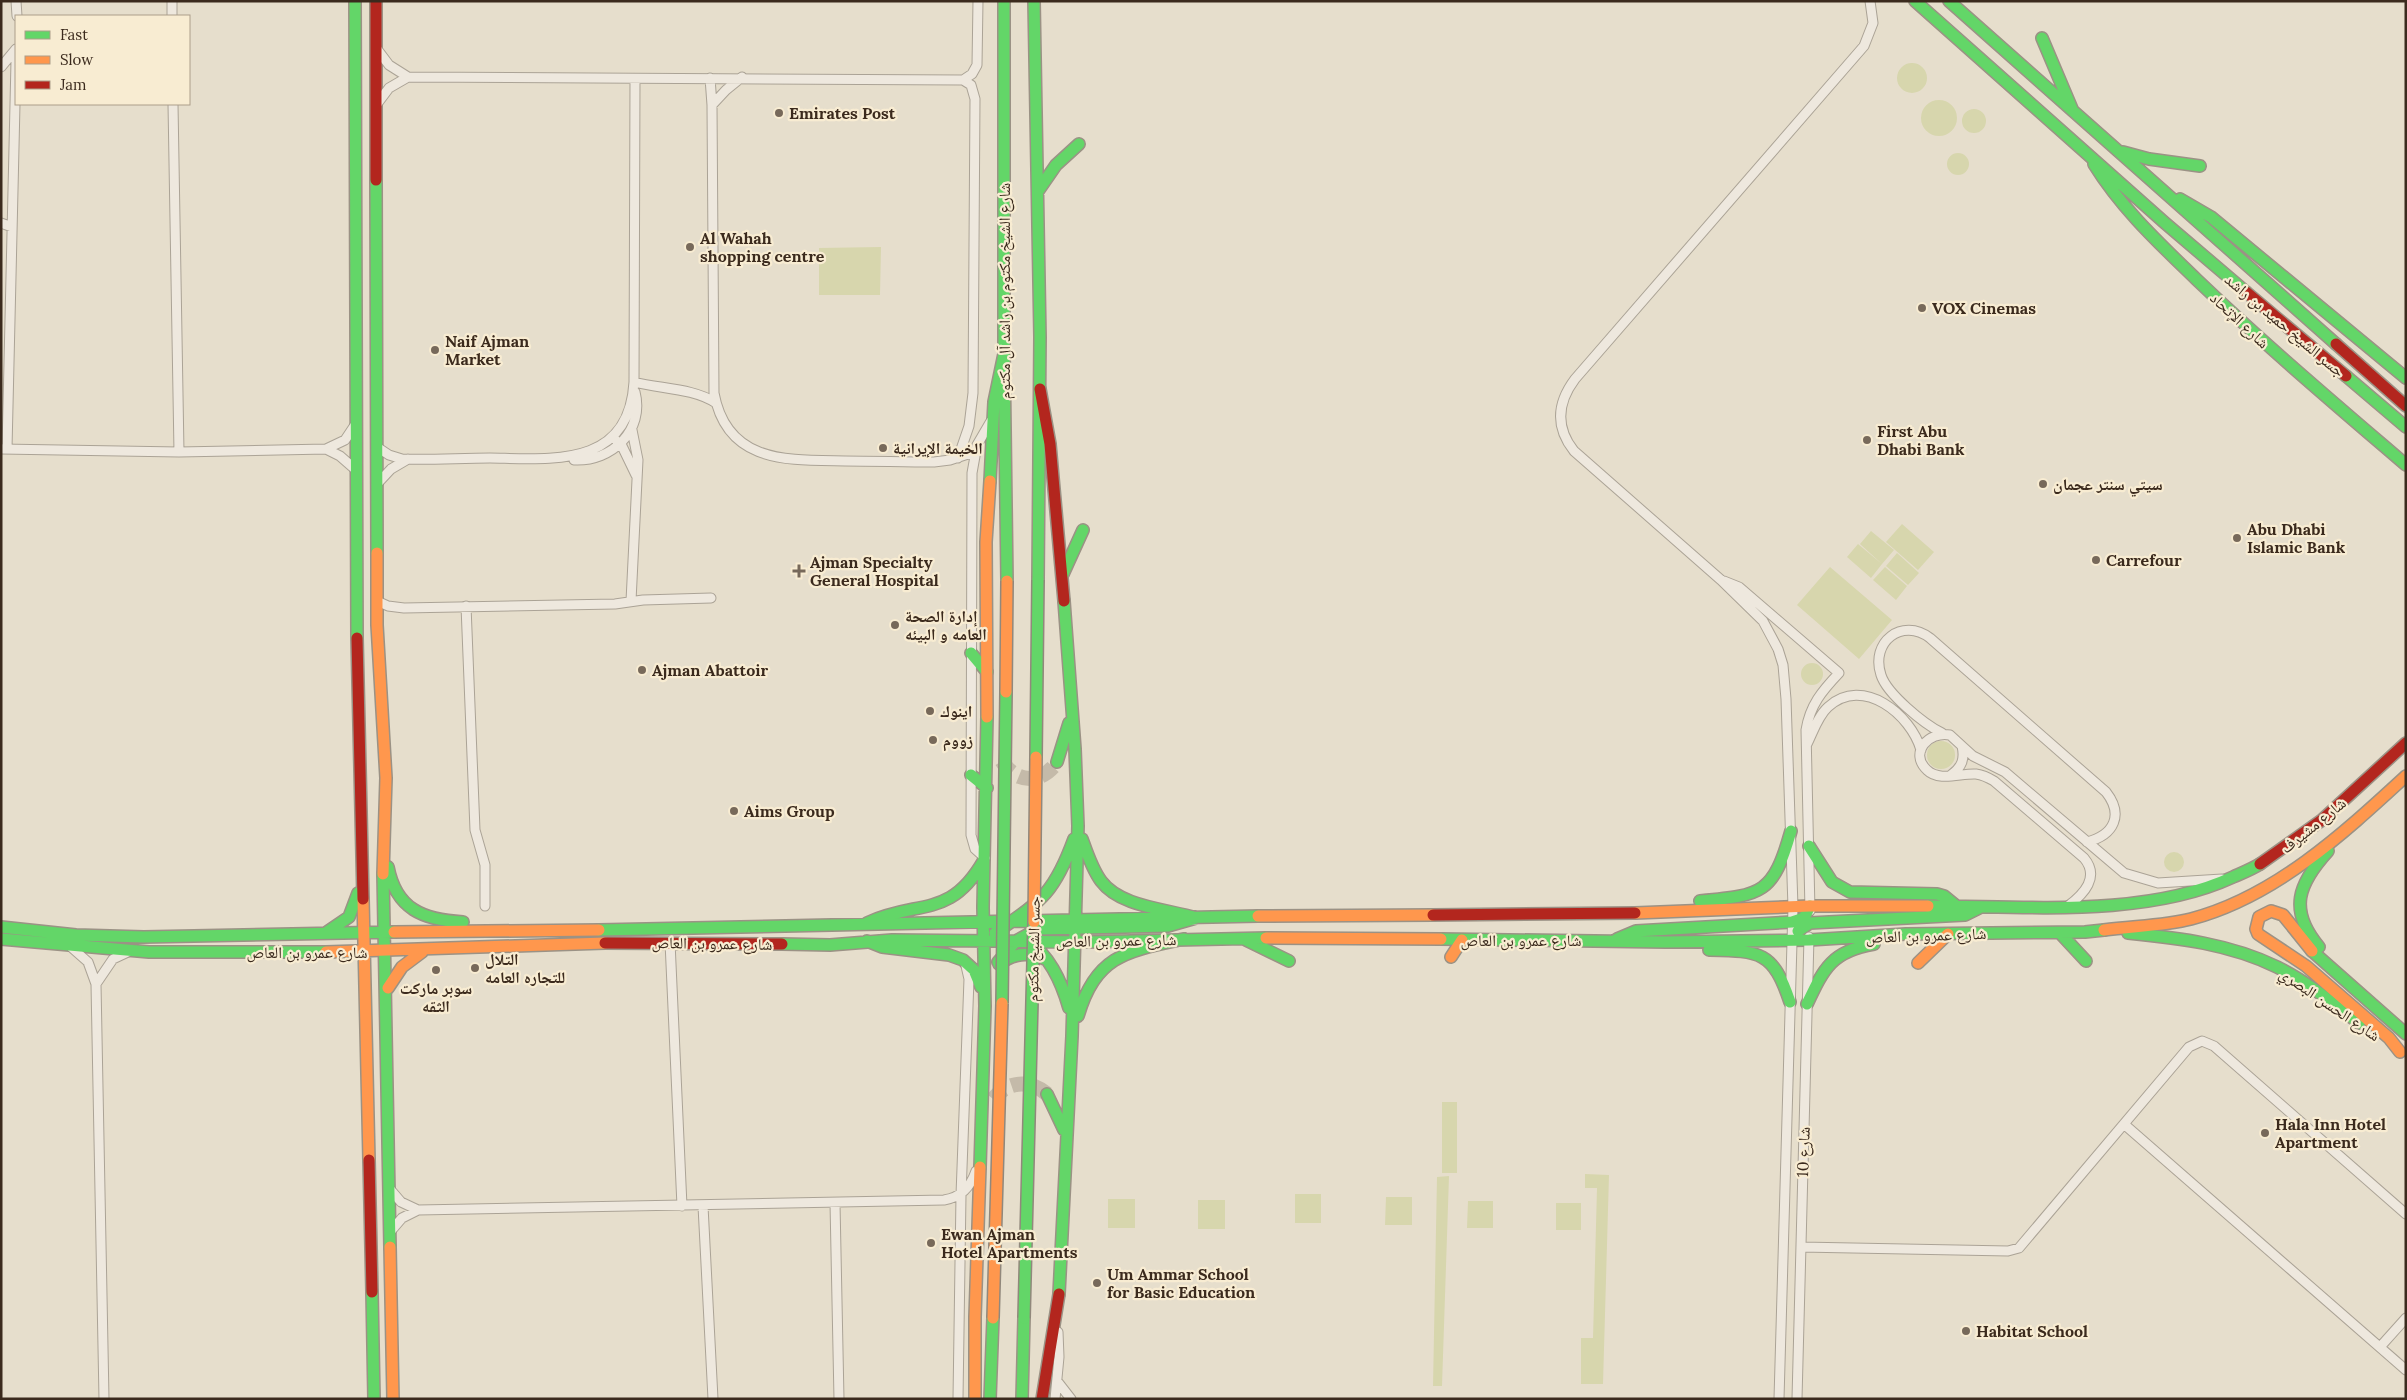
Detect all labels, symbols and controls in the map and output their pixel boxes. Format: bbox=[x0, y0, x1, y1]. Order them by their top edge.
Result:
legend bbox=[15, 15, 190, 105]
text: Fast bbox=[60, 25, 88, 44]
text: Slow bbox=[60, 50, 93, 69]
text: Jam bbox=[59, 75, 87, 94]
place label: Emirates Post bbox=[789, 103, 896, 123]
marker: Emirates Post bbox=[773, 107, 785, 119]
street label: شارع الشيخ مكتوم بن راشد آل مكتوم bbox=[994, 183, 1015, 399]
place label: Al Wahah shopping centre bbox=[700, 228, 825, 266]
marker: Al Wahah shopping centre bbox=[684, 241, 696, 253]
street label: جسر الشيخ حميد بن راشد bbox=[2220, 269, 2349, 382]
street label: شارع الإتحاد bbox=[2206, 288, 2274, 353]
place label: VOX Cinemas bbox=[1932, 298, 2036, 318]
marker: VOX Cinemas bbox=[1916, 302, 1928, 314]
place label: Naif Ajman Market bbox=[445, 331, 529, 369]
marker: Naif Ajman Market bbox=[429, 344, 441, 356]
place label: First Abu Dhabi Bank bbox=[1877, 421, 1965, 459]
marker: First Abu Dhabi Bank bbox=[1861, 434, 1873, 446]
place label: الخيمة الإيرانية bbox=[893, 438, 983, 458]
marker: الخيمة الإيرانية bbox=[877, 442, 889, 454]
place label: سيتي سنتر عجمان bbox=[2053, 474, 2163, 497]
marker: سيتي سنتر عجمان bbox=[2037, 478, 2049, 490]
place label: Abu Dhabi Islamic Bank bbox=[2247, 519, 2346, 557]
marker: Abu Dhabi Islamic Bank bbox=[2231, 532, 2243, 544]
place label: Carrefour bbox=[2106, 550, 2182, 570]
place label: Ajman Specialty General Hospital bbox=[810, 552, 939, 590]
marker: Carrefour bbox=[2090, 554, 2102, 566]
marker: Ajman Specialty General Hospital bbox=[792, 564, 806, 578]
place label: إدارة الصحة العامه و البيئه bbox=[905, 606, 987, 644]
marker: إدارة الصحة العامه و البيئه bbox=[889, 619, 901, 631]
place label: Ajman Abattoir bbox=[652, 660, 768, 680]
marker: Ajman Abattoir bbox=[636, 664, 648, 676]
place label: اينوك bbox=[940, 701, 972, 721]
marker: اينوك bbox=[924, 705, 936, 717]
place label: زووم bbox=[943, 730, 973, 752]
marker: زووم bbox=[927, 734, 939, 746]
street label: شارع مشيرف bbox=[2276, 793, 2350, 858]
place label: Aims Group bbox=[744, 801, 835, 821]
marker: Aims Group bbox=[728, 805, 740, 817]
street label: جسر الشيخ مكتوم bbox=[1022, 896, 1045, 1002]
street label: شارع عمرو بن العاص bbox=[1865, 923, 1987, 948]
street label: شارع عمرو بن العاص bbox=[1055, 929, 1177, 952]
street label: شارع عمرو بن العاص bbox=[1461, 930, 1581, 951]
street label: شارع عمرو بن العاص bbox=[651, 932, 773, 955]
street label: شارع عمرو بن العاص bbox=[247, 942, 367, 963]
place label: التلال للتجاره العامه bbox=[485, 949, 565, 987]
marker: التلال للتجاره العامه bbox=[469, 962, 481, 974]
street label: شارع الحسن البصري bbox=[2274, 963, 2384, 1048]
marker: سوبر ماركت الثقه bbox=[430, 964, 442, 976]
place label: سوبر ماركت الثقه bbox=[400, 978, 472, 1016]
place label: Hala Inn Hotel Apartment bbox=[2275, 1114, 2386, 1152]
street label: شارع 10 bbox=[1792, 1126, 1815, 1178]
marker: Hala Inn Hotel Apartment bbox=[2259, 1127, 2271, 1139]
place label: Ewan Ajman Hotel Apartments bbox=[941, 1224, 1078, 1262]
marker: Ewan Ajman Hotel Apartments bbox=[925, 1237, 937, 1249]
place label: Um Ammar School for Basic Education bbox=[1107, 1264, 1255, 1302]
marker: Um Ammar School for Basic Education bbox=[1091, 1277, 1103, 1289]
place label: Habitat School bbox=[1976, 1321, 2088, 1341]
marker: Habitat School bbox=[1960, 1325, 1972, 1337]

